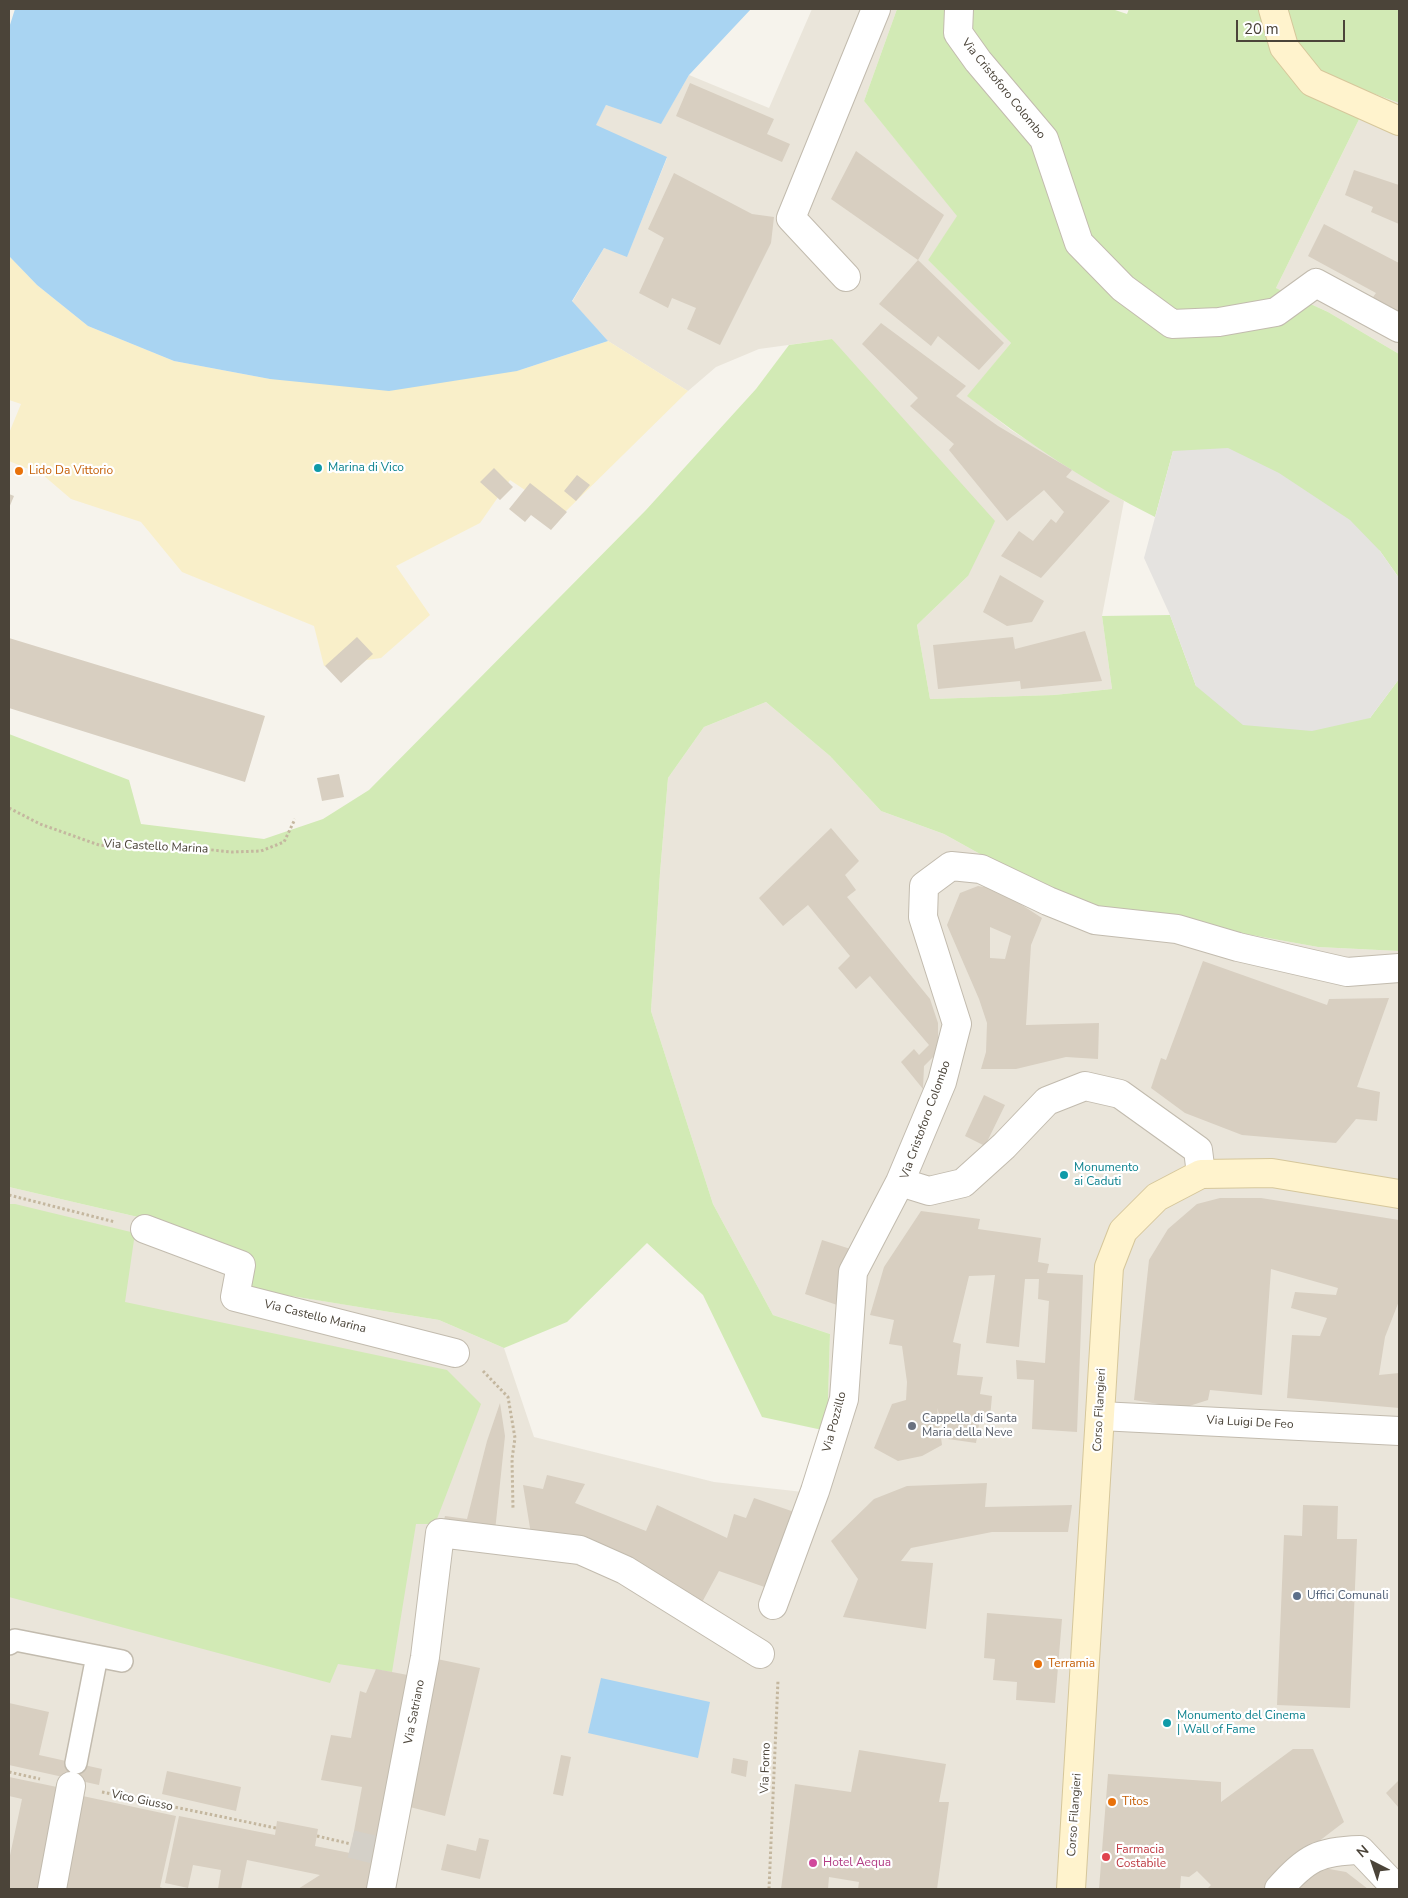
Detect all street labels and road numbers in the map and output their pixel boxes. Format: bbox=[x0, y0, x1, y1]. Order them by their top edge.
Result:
street label: Via Cristoforo Colombo bbox=[958, 36, 1048, 142]
street label: Via Castello Marina bbox=[103, 837, 209, 857]
street label: Via Cristoforo Colombo bbox=[898, 1059, 954, 1181]
street label: Via Castello Marina bbox=[262, 1297, 368, 1337]
street label: Corso Filangieri bbox=[1091, 1368, 1109, 1452]
street label: Via Pozzillo bbox=[820, 1390, 850, 1454]
street label: Via Luigi De Feo bbox=[1206, 1414, 1294, 1432]
street label: Via Satriano bbox=[402, 1679, 428, 1745]
street label: Via Forno bbox=[758, 1742, 774, 1794]
street label: Corso Filangieri bbox=[1065, 1773, 1085, 1857]
street label: Vico Giusso bbox=[110, 1787, 174, 1815]

